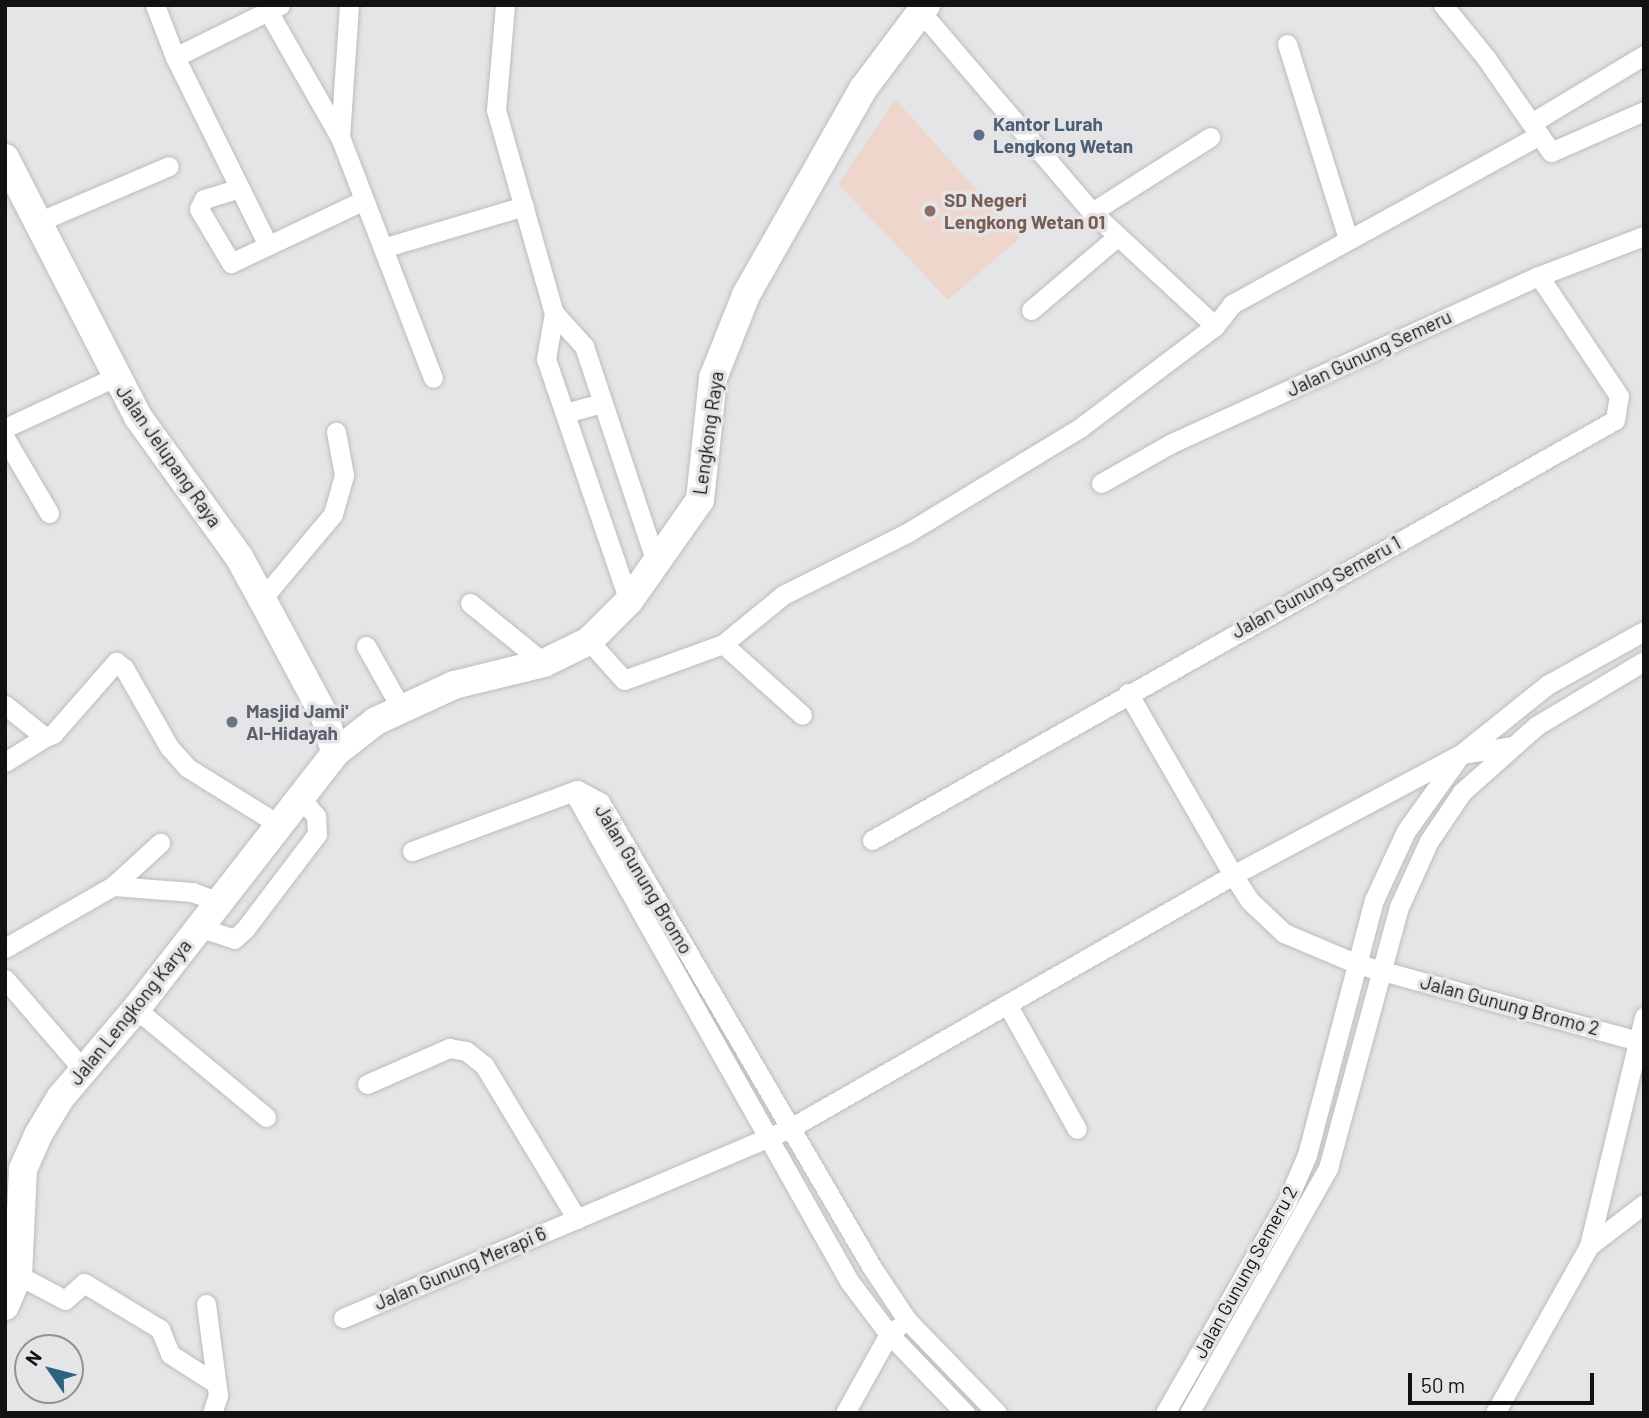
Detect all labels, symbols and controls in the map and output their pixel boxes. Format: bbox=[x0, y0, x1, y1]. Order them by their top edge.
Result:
place label: Kantor Lurah Lengkong Wetan bbox=[993, 113, 1133, 157]
marker: Kantor Lurah Lengkong Wetan bbox=[971, 127, 987, 143]
place label: SD Negeri Lengkong Wetan 01 bbox=[944, 189, 1105, 233]
marker: SD Negeri Lengkong Wetan 01 bbox=[922, 203, 938, 219]
street label: Jalan Gunung Semeru bbox=[1283, 305, 1455, 401]
street label: Lengkong Raya bbox=[688, 370, 728, 496]
street label: Jalan Jelupang Raya bbox=[111, 381, 227, 531]
street label: Jalan Gunung Semeru 1 bbox=[1228, 531, 1404, 643]
place label: Masjid Jami' Al-Hidayah bbox=[246, 700, 348, 744]
marker: Masjid Jami' Al-Hidayah bbox=[224, 714, 240, 730]
street label: Jalan Gunung Bromo bbox=[590, 800, 698, 958]
street label: Jalan Lengkong Karya bbox=[64, 935, 196, 1089]
street label: Jalan Gunung Bromo 2 bbox=[1418, 970, 1602, 1040]
street label: Jalan Gunung Semeru 2 bbox=[1188, 1182, 1302, 1362]
street label: Jalan Gunung Merapi 6 bbox=[371, 1221, 549, 1315]
north arrow bbox=[14, 1334, 84, 1404]
text: N bbox=[20, 1346, 46, 1370]
scale bar bbox=[1411, 1358, 1596, 1402]
text: 50 m bbox=[1421, 1372, 1465, 1397]

